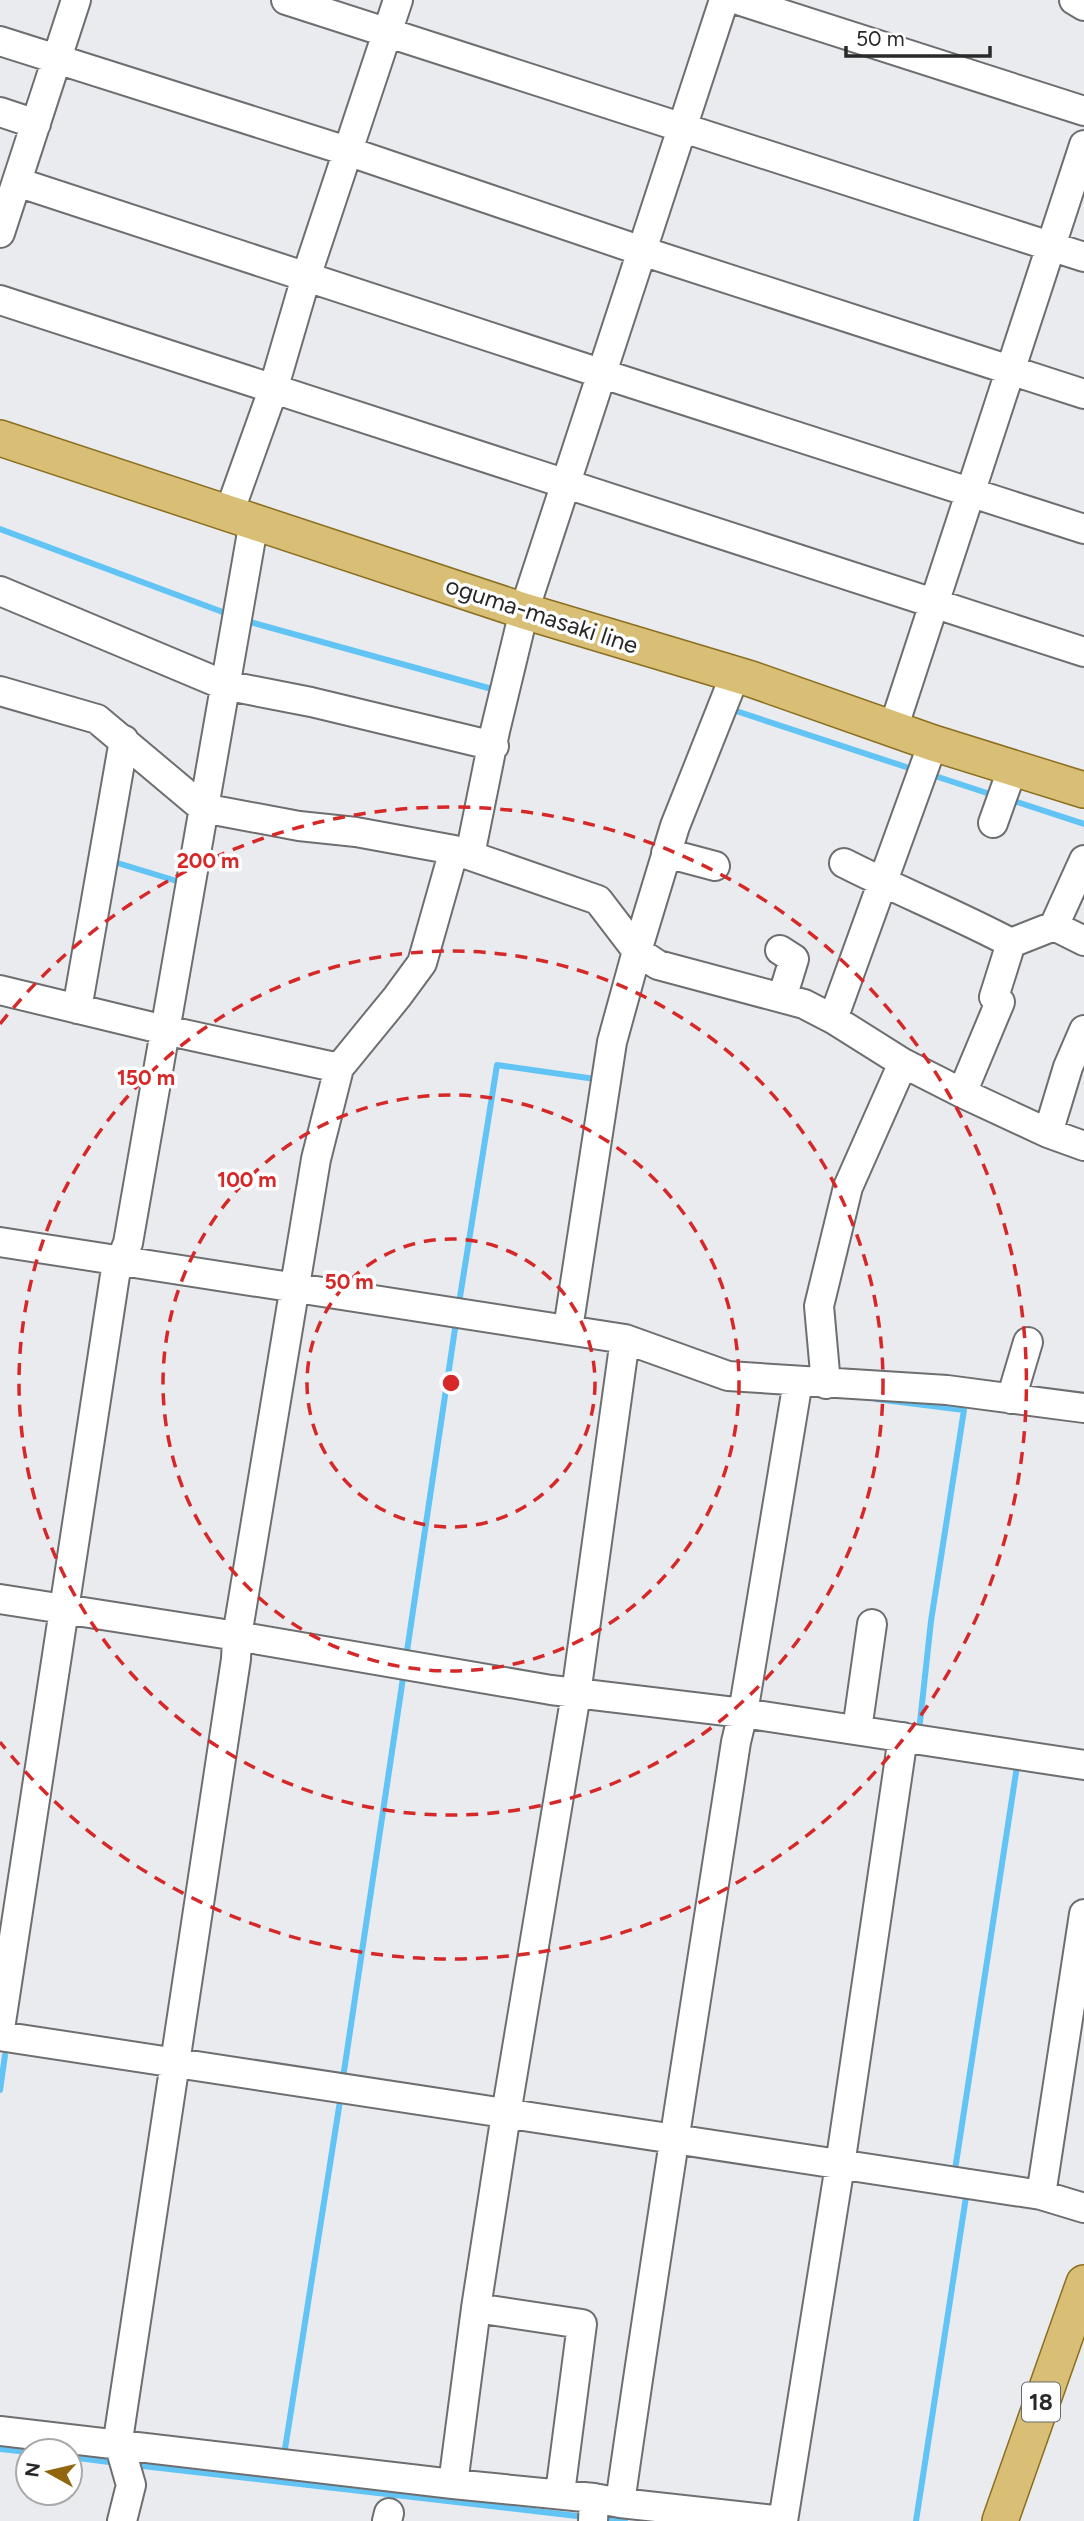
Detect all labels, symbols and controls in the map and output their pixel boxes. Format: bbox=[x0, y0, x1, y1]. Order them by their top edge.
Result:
scale bar bbox=[846, 14, 990, 58]
text: 50 m bbox=[856, 26, 905, 51]
street label: oguma-masaki line bbox=[442, 570, 642, 660]
text: 200 m bbox=[177, 848, 239, 873]
text: 150 m bbox=[117, 1065, 175, 1090]
text: 100 m bbox=[217, 1167, 277, 1192]
text: 50 m bbox=[324, 1269, 374, 1294]
centre of rings bbox=[439, 1371, 463, 1395]
road number: 18 bbox=[1022, 2382, 1060, 2422]
north arrow bbox=[14, 2437, 84, 2507]
text: N bbox=[20, 2461, 45, 2479]

